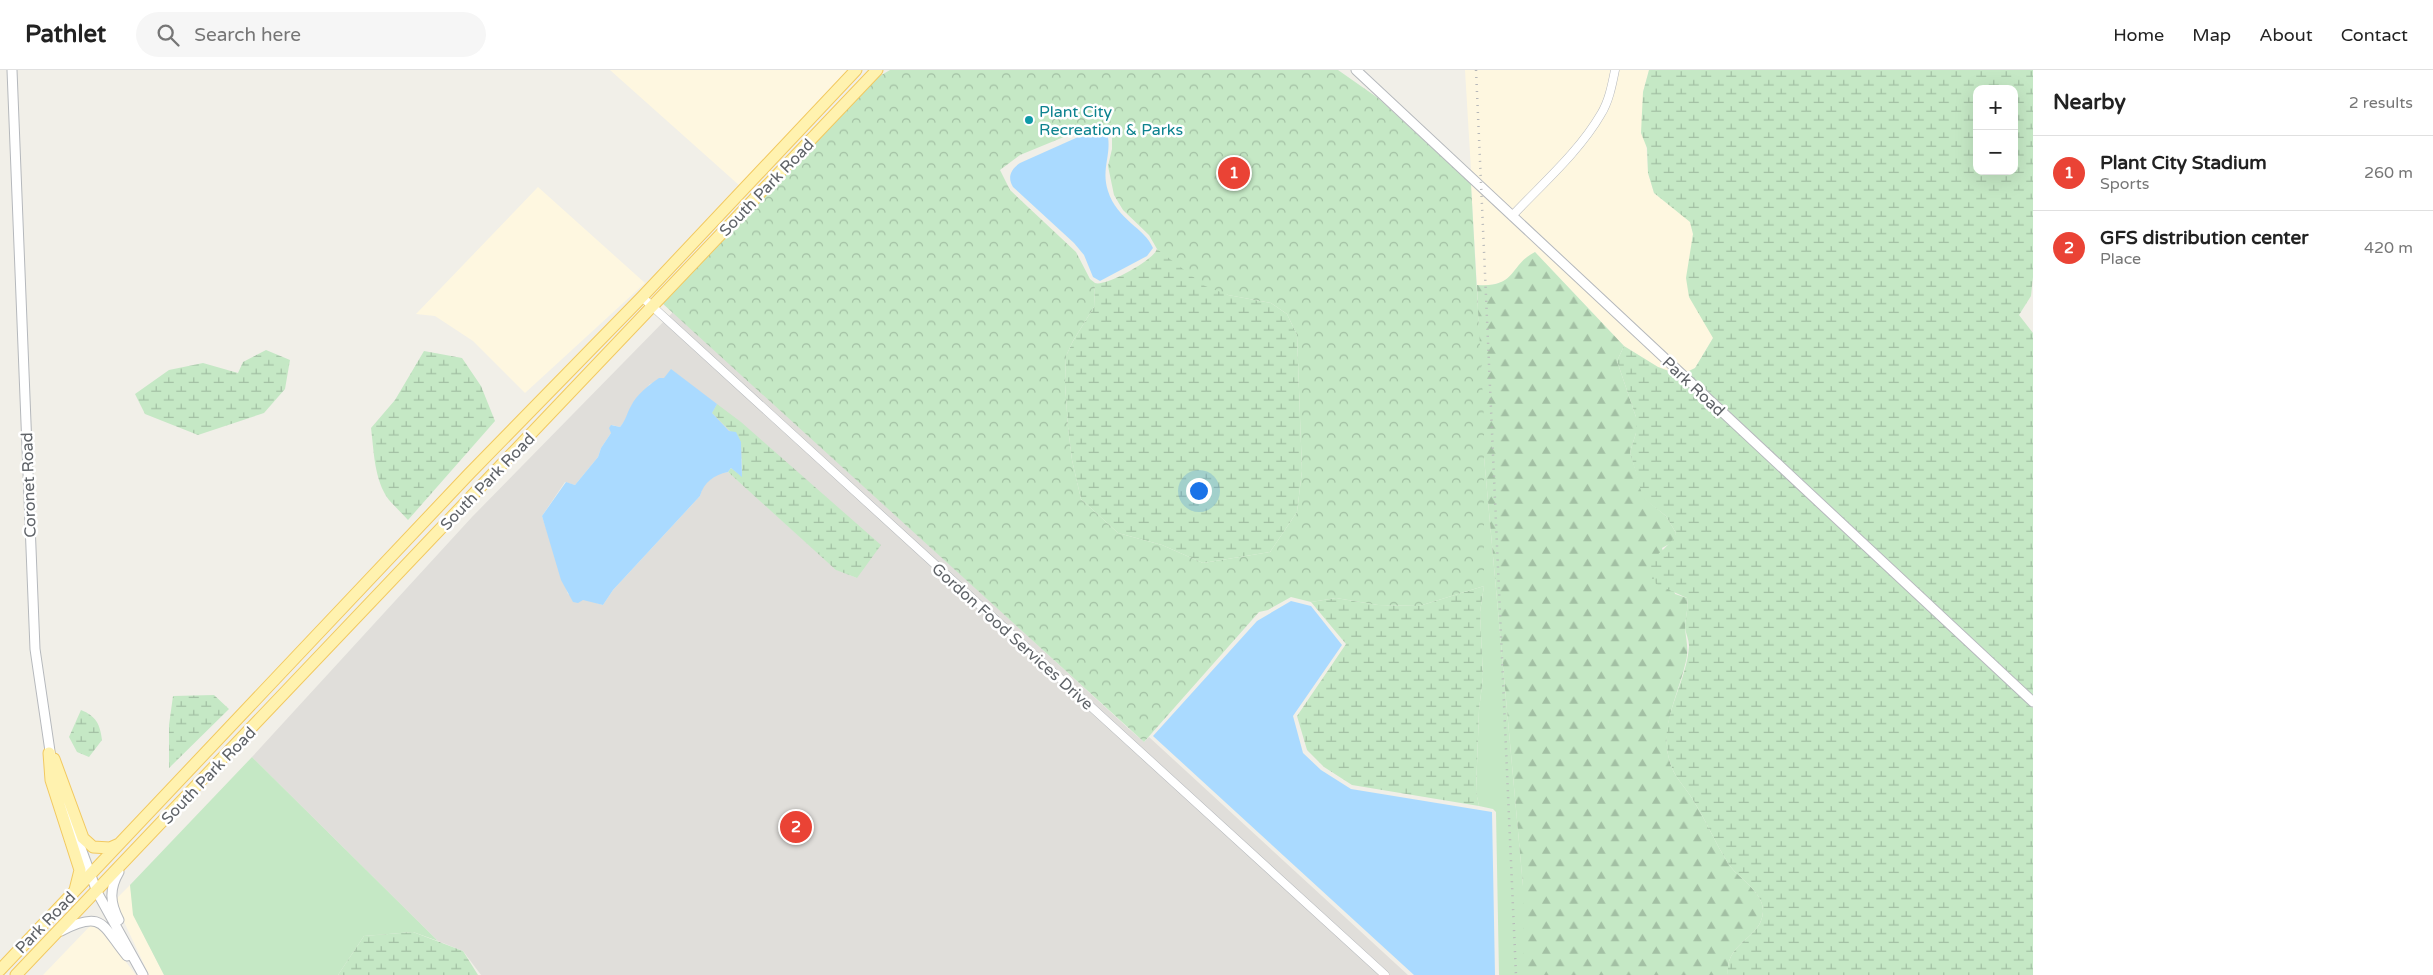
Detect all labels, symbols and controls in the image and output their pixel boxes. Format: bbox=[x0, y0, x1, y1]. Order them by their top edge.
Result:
search box bbox=[136, 12, 486, 57]
text: Pathlet bbox=[25, 20, 106, 49]
icon: search bbox=[154, 21, 182, 49]
text: Search here bbox=[194, 24, 301, 46]
text: Home bbox=[2113, 24, 2164, 46]
text: Map bbox=[2192, 24, 2231, 46]
text: About bbox=[2259, 24, 2313, 46]
text: Contact bbox=[2341, 24, 2408, 46]
map controls bbox=[1973, 85, 2018, 175]
button: + bbox=[1973, 85, 2018, 130]
text: Nearby bbox=[2053, 90, 2126, 115]
text: 2 results bbox=[2349, 93, 2413, 113]
place label: Plant City Recreation & Parks bbox=[1039, 102, 1183, 140]
marker: Plant City Recreation & Parks bbox=[1023, 114, 1035, 126]
button: − bbox=[1973, 130, 2018, 175]
street label: South Park Road bbox=[715, 135, 818, 241]
text: Plant City Stadium bbox=[2100, 152, 2267, 174]
pin: 1 bbox=[1218, 154, 1250, 192]
text: 1 bbox=[2064, 163, 2074, 183]
text: 260 m bbox=[2364, 163, 2413, 183]
text: Sports bbox=[2100, 174, 2149, 194]
text: GFS distribution center bbox=[2100, 227, 2309, 249]
text: 2 bbox=[2064, 238, 2074, 258]
text: 420 m bbox=[2364, 238, 2413, 258]
text: Place bbox=[2100, 249, 2141, 269]
street label: Park Road bbox=[1658, 353, 1729, 421]
street label: South Park Road bbox=[436, 429, 539, 535]
street label: Coronet Road bbox=[17, 432, 41, 538]
your location bbox=[1186, 478, 1212, 504]
street label: Gordon Food Services Drive bbox=[927, 559, 1097, 715]
street label: South Park Road bbox=[157, 723, 260, 829]
pin: 2 bbox=[780, 808, 812, 846]
street label: Park Road bbox=[11, 887, 80, 958]

